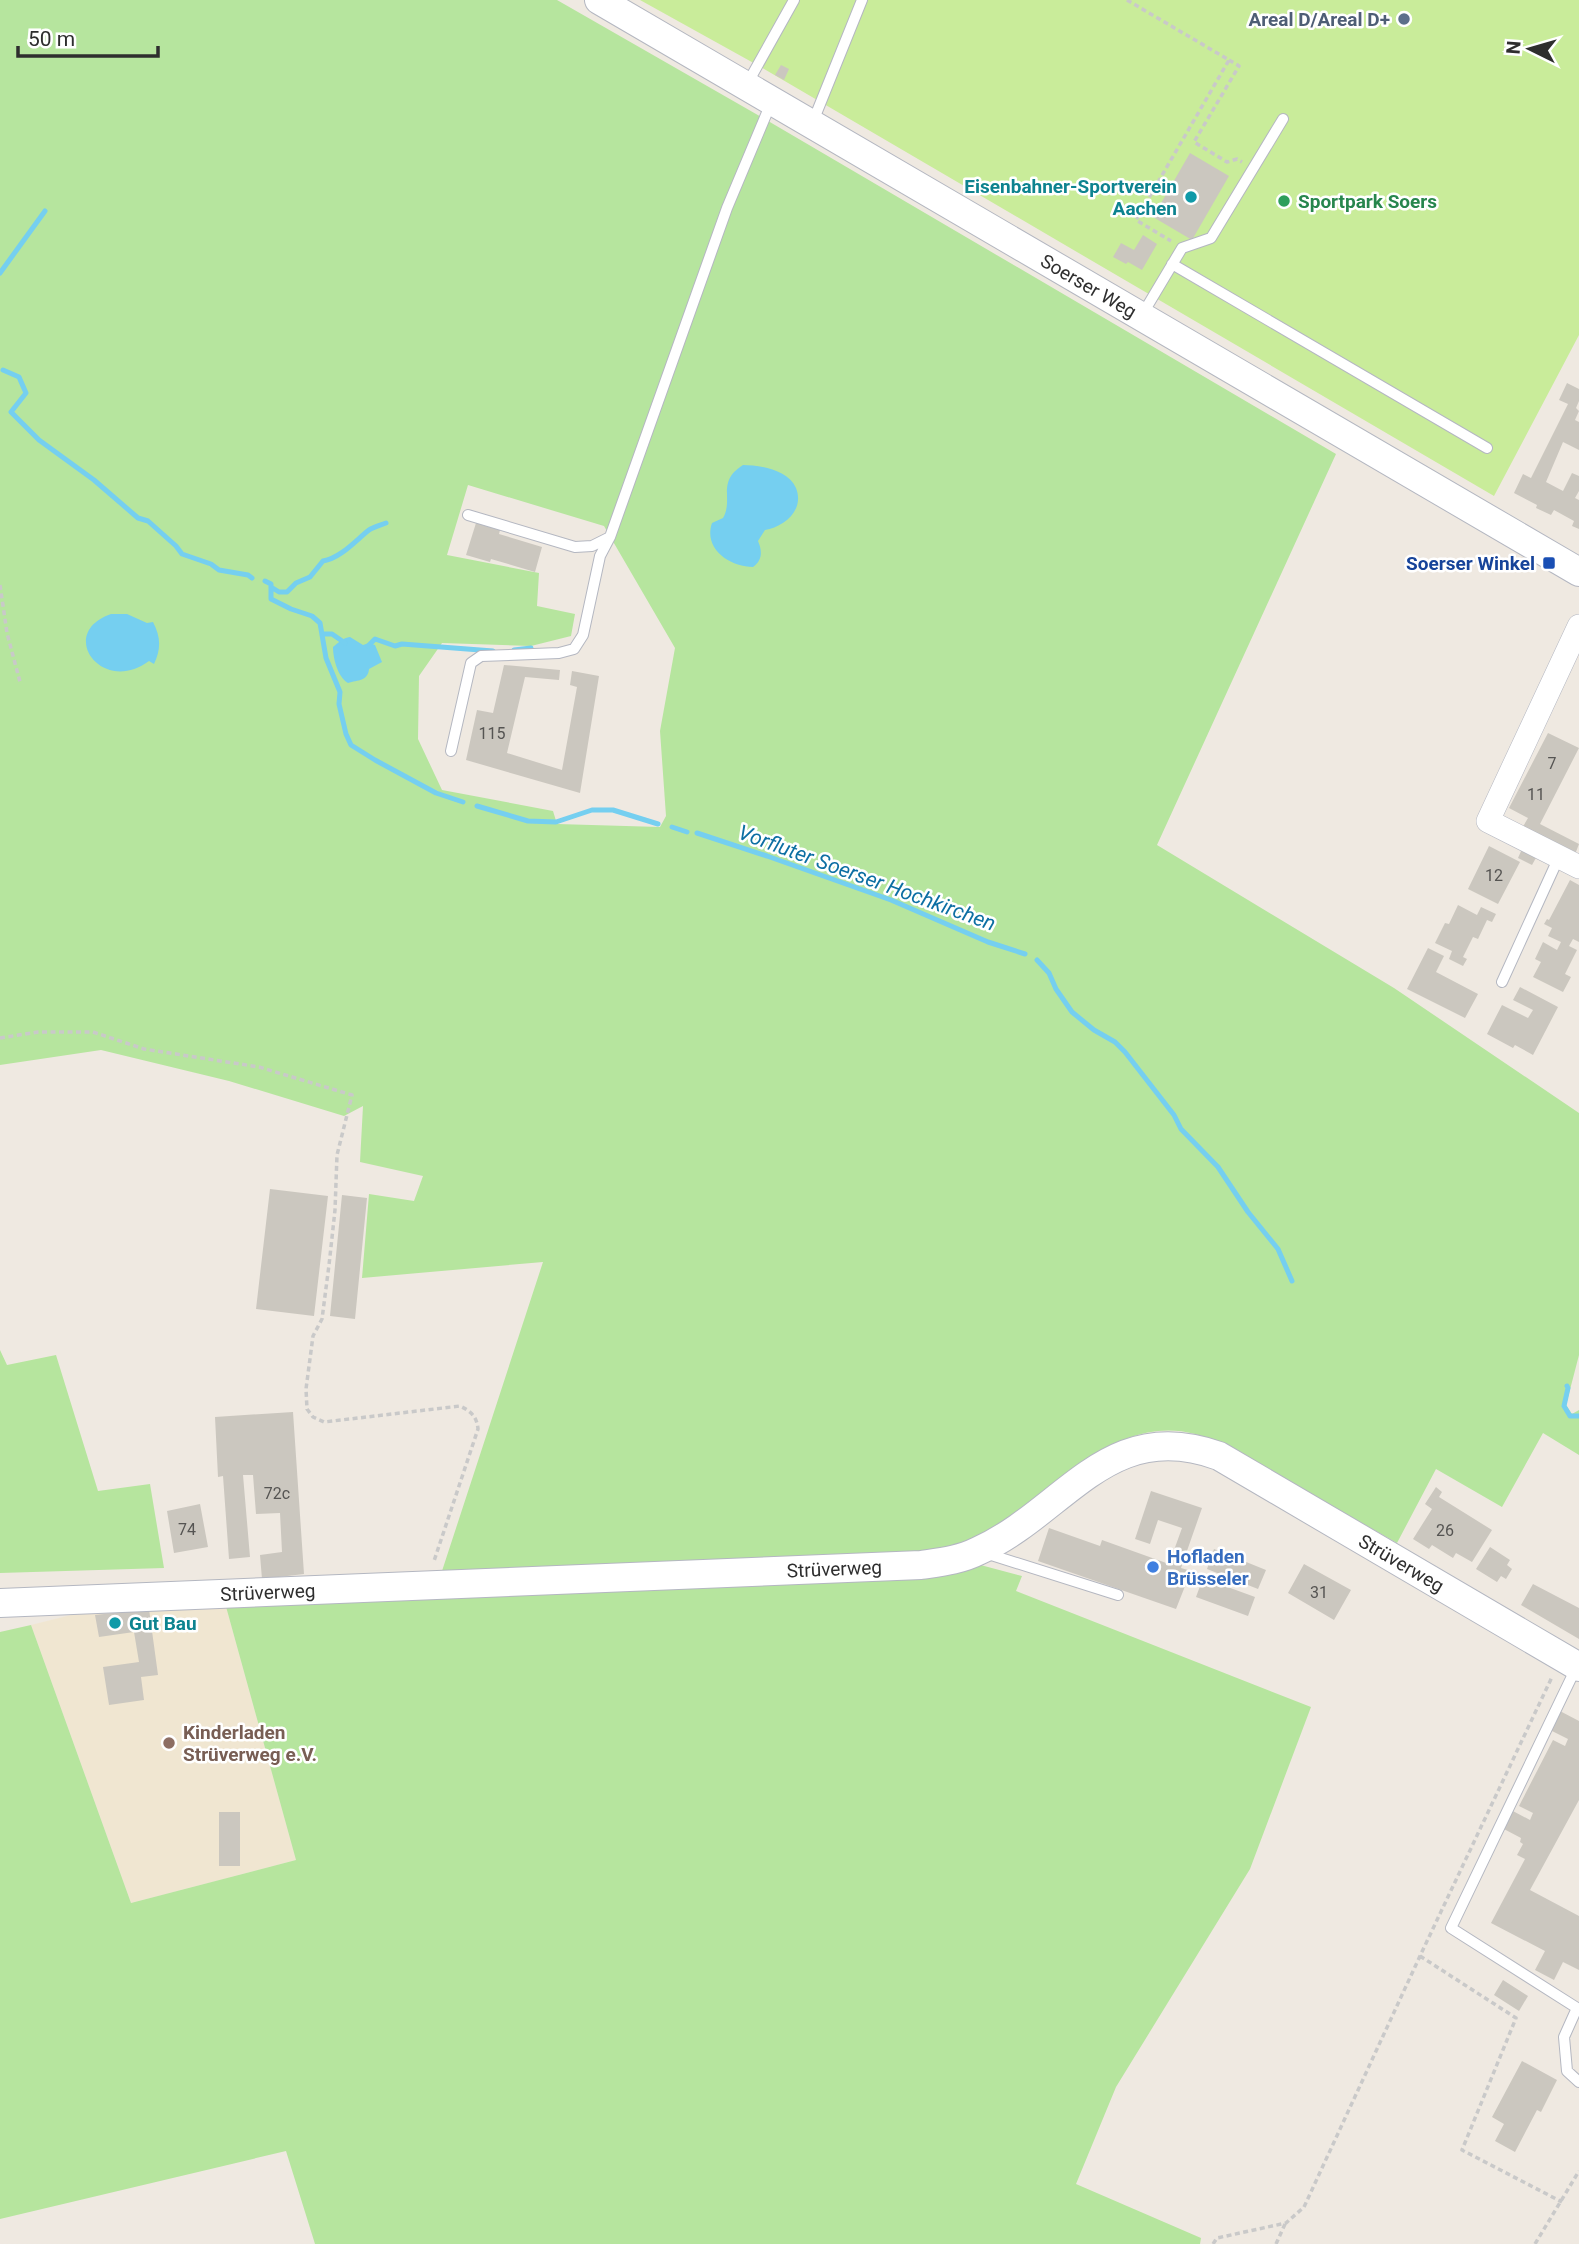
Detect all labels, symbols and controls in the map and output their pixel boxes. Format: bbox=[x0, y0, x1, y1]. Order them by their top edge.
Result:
place label: Areal D/Areal D+ bbox=[1248, 8, 1390, 31]
marker: Areal D/Areal D+ bbox=[1396, 11, 1412, 27]
scale bar bbox=[18, 14, 158, 58]
north arrow bbox=[1495, 14, 1565, 84]
text: 50 m bbox=[28, 27, 75, 51]
text: N bbox=[1502, 40, 1526, 55]
place label: Eisenbahner-Sportverein Aachen bbox=[964, 175, 1177, 220]
marker: Eisenbahner-Sportverein Aachen bbox=[1183, 189, 1199, 205]
place label: Sportpark Soers bbox=[1298, 190, 1437, 213]
marker: Sportpark Soers bbox=[1276, 193, 1292, 209]
street label: Soerser Weg bbox=[1037, 249, 1141, 323]
place label: Soerser Winkel bbox=[1406, 552, 1535, 575]
marker: Soerser Winkel bbox=[1541, 555, 1557, 571]
house number: 115 bbox=[479, 724, 505, 743]
house number: 7 bbox=[1548, 754, 1557, 773]
house number: 11 bbox=[1527, 785, 1545, 804]
water label: Vorfluter Soerser Hochkirchen bbox=[735, 820, 999, 936]
house number: 12 bbox=[1485, 866, 1503, 885]
house number: 72c bbox=[264, 1484, 290, 1503]
house number: 74 bbox=[178, 1520, 196, 1539]
house number: 26 bbox=[1436, 1521, 1454, 1540]
street label: Strüverweg bbox=[1355, 1529, 1448, 1597]
place label: Hofladen Brüsseler bbox=[1167, 1545, 1249, 1590]
street label: Strüverweg bbox=[786, 1555, 882, 1582]
marker: Hofladen Brüsseler bbox=[1145, 1559, 1161, 1575]
street label: Strüverweg bbox=[220, 1578, 316, 1605]
house number: 31 bbox=[1310, 1583, 1328, 1602]
place label: Gut Bau bbox=[129, 1612, 197, 1635]
marker: Gut Bau bbox=[107, 1615, 123, 1631]
place label: Kinderladen Strüverweg e.V. bbox=[183, 1721, 317, 1766]
marker: Kinderladen Strüverweg e.V. bbox=[161, 1735, 177, 1751]

